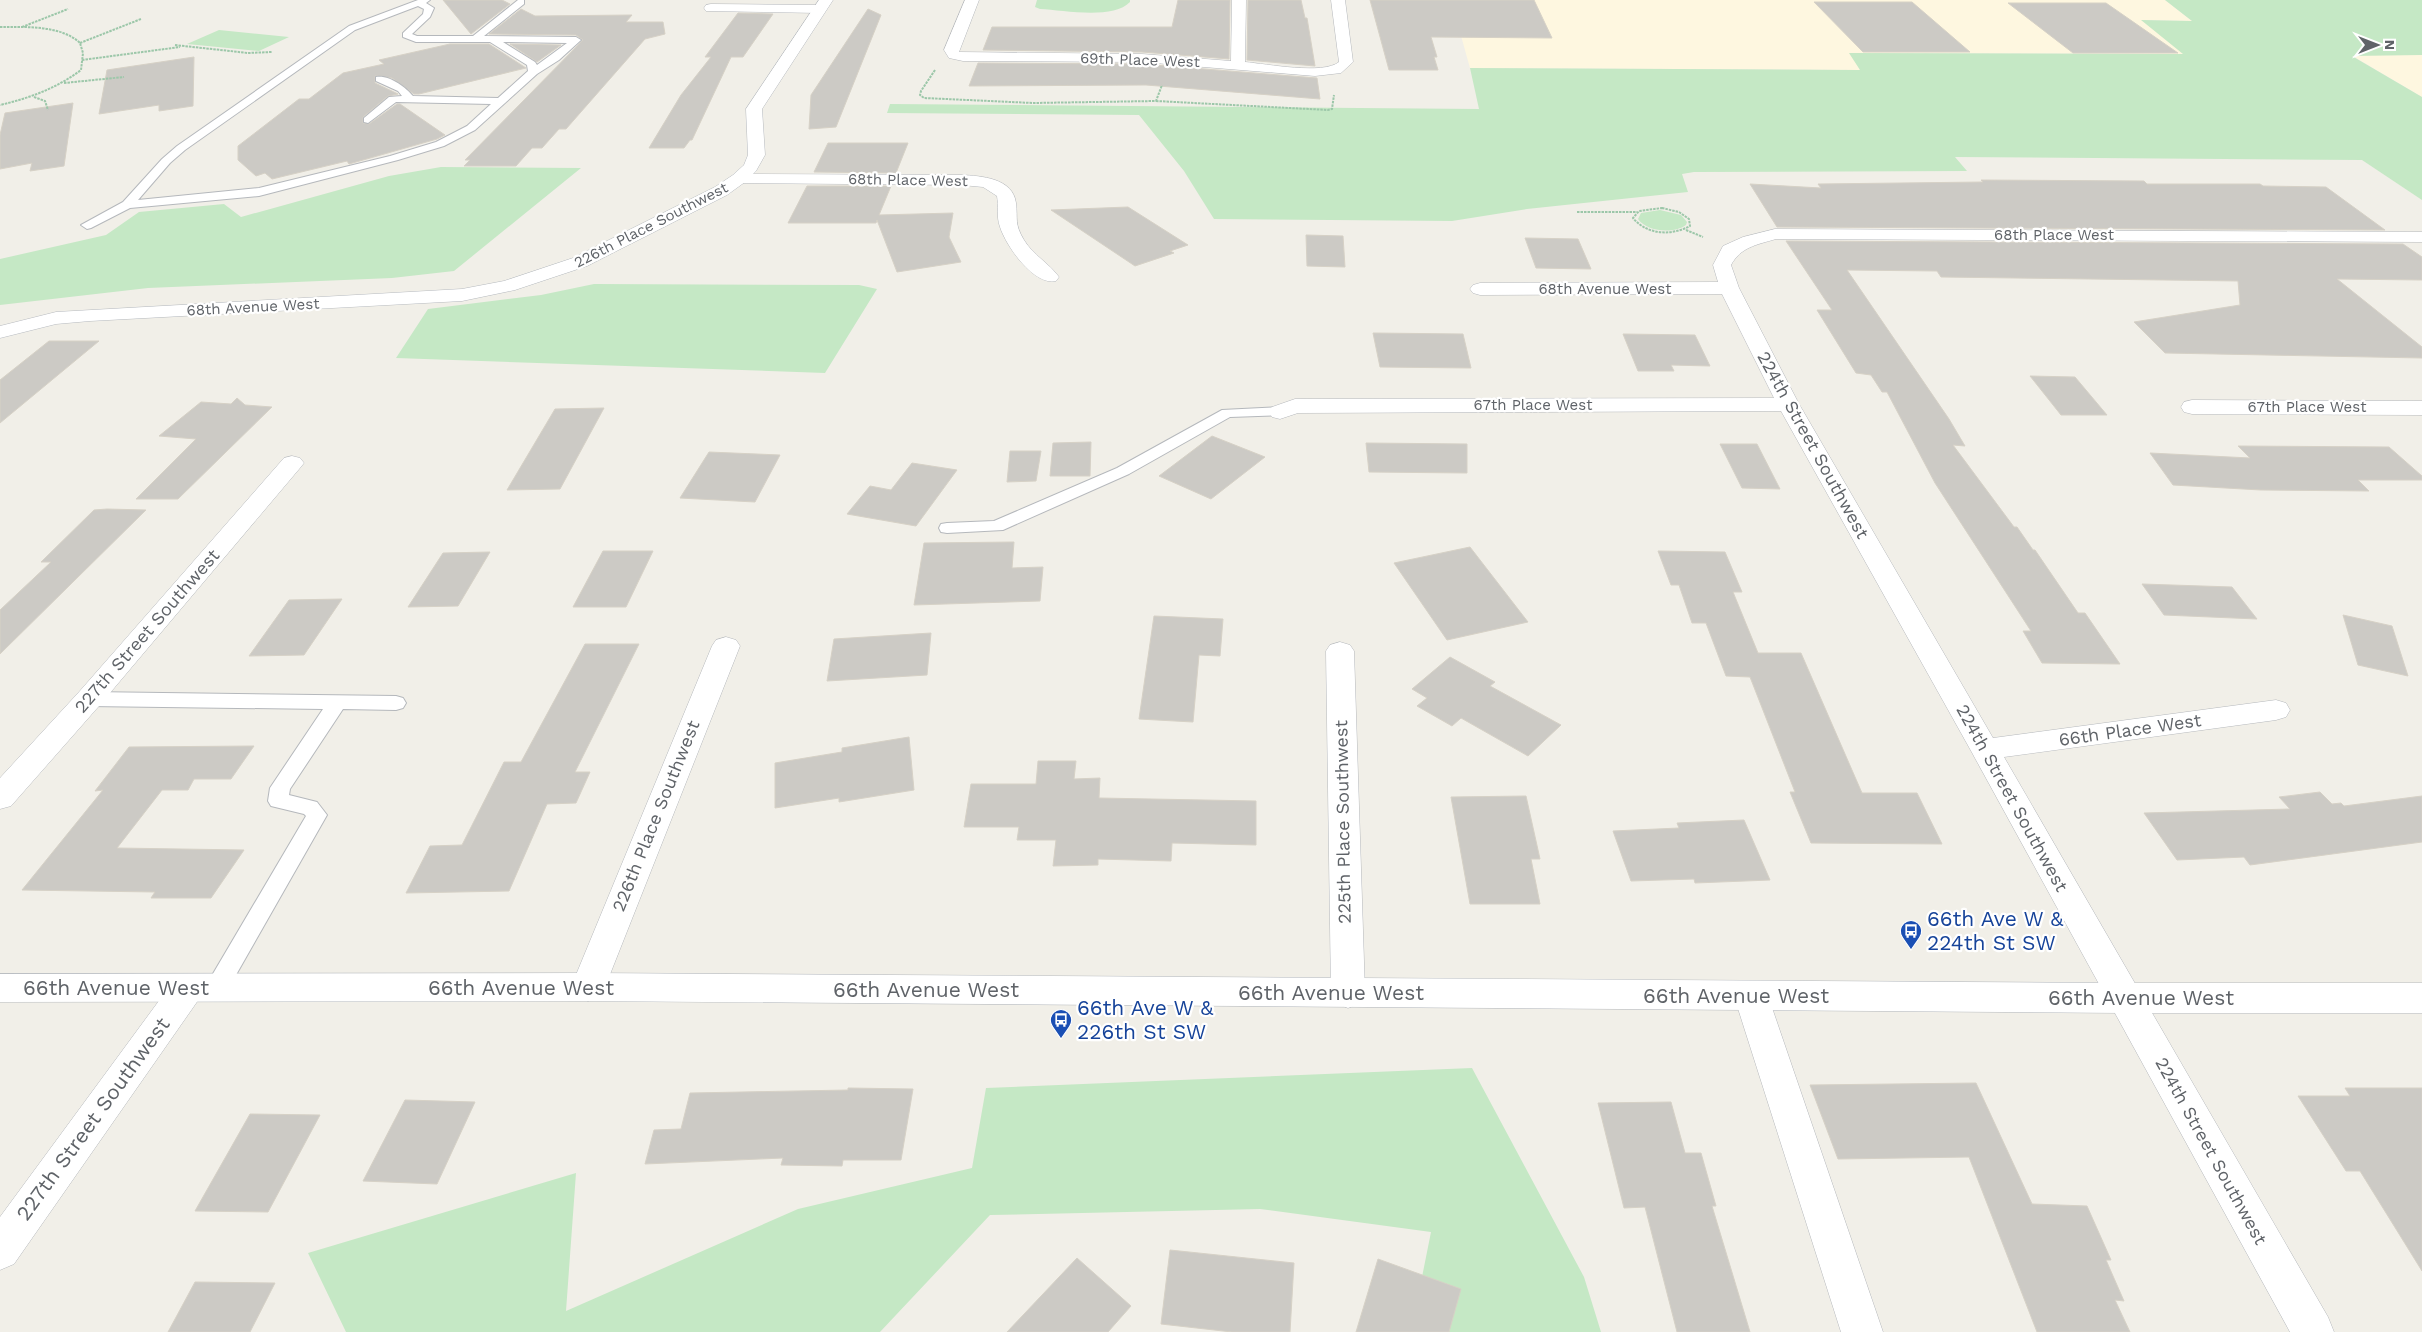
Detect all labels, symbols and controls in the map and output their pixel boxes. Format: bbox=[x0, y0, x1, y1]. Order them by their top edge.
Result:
north arrow bbox=[2352, 20, 2402, 70]
text: N bbox=[2382, 40, 2398, 50]
street label: 69th Place West bbox=[1080, 49, 1201, 71]
street label: 68th Place West bbox=[848, 170, 969, 190]
street label: 226th Place Southwest bbox=[571, 178, 732, 272]
street label: 68th Place West bbox=[1994, 226, 2115, 244]
street label: 68th Avenue West bbox=[1538, 280, 1672, 298]
street label: 68th Avenue West bbox=[186, 294, 321, 319]
street label: 224th Street Southwest bbox=[1753, 348, 1874, 542]
street label: 67th Place West bbox=[1474, 396, 1593, 414]
street label: 67th Place West bbox=[2248, 398, 2367, 416]
street label: 227th Street Southwest bbox=[70, 544, 224, 717]
street label: 224th Street Southwest bbox=[1952, 701, 2073, 895]
street label: 66th Place West bbox=[2057, 709, 2203, 750]
street label: 226th Place Southwest bbox=[608, 717, 704, 914]
street label: 225th Place Southwest bbox=[1330, 720, 1355, 924]
place label: 66th Ave W & 224th St SW bbox=[1927, 906, 2064, 955]
bus stop icon: 66th Ave W & 224th St SW bbox=[1899, 919, 1923, 950]
street label: 66th Avenue West bbox=[23, 975, 209, 1000]
street label: 66th Avenue West bbox=[428, 975, 614, 1000]
street label: 66th Avenue West bbox=[833, 977, 1019, 1002]
street label: 66th Avenue West bbox=[1238, 980, 1424, 1005]
street label: 66th Avenue West bbox=[1643, 983, 1829, 1008]
street label: 66th Avenue West bbox=[2048, 985, 2234, 1010]
place label: 66th Ave W & 226th St SW bbox=[1077, 995, 1214, 1044]
bus stop icon: 66th Ave W & 226th St SW bbox=[1049, 1008, 1073, 1039]
street label: 227th Street Southwest bbox=[10, 1012, 175, 1225]
street label: 224th Street Southwest bbox=[2151, 1054, 2272, 1248]

